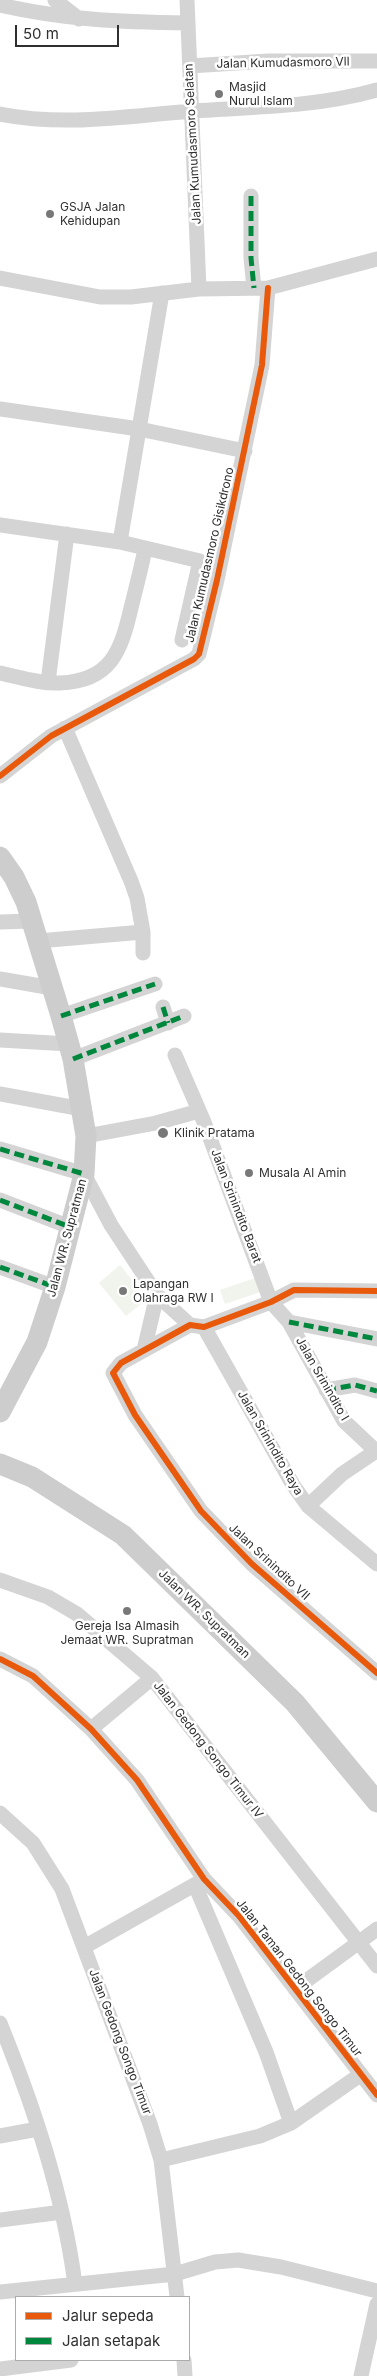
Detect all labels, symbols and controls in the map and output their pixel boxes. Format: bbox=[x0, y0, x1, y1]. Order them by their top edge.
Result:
scale bar bbox=[18, 15, 121, 47]
text: 50 m bbox=[23, 24, 59, 43]
street label: Jalan Kumudasmoro Vll bbox=[216, 55, 350, 71]
street label: Jalan Kumudasmoro Selatan bbox=[182, 63, 204, 225]
place label: Masjid Nurul Islam bbox=[229, 80, 293, 108]
marker: Masjid Nurul Islam bbox=[213, 88, 225, 100]
place label: GSJA Jalan Kehidupan bbox=[60, 200, 125, 228]
marker: GSJA Jalan Kehidupan bbox=[44, 208, 56, 220]
street label: Jalan Kumudasmoro Gisikdrono bbox=[183, 466, 237, 644]
marker: Klinik Pratama bbox=[156, 1126, 170, 1140]
place label: Klinik Pratama bbox=[174, 1126, 255, 1140]
street label: Jalan Srinindito Barat bbox=[208, 1147, 264, 1265]
place label: Musala Al Amin bbox=[259, 1166, 346, 1180]
marker: Musala Al Amin bbox=[243, 1167, 255, 1179]
street label: Jalan WR. Supratman bbox=[44, 1177, 90, 1299]
place label: Lapangan Olahraga RW I bbox=[133, 1277, 214, 1305]
marker: Lapangan Olahraga RW I bbox=[117, 1285, 129, 1297]
street label: Jalan Srinindito I bbox=[292, 1335, 352, 1423]
street label: Jalan Srinindito Raya bbox=[234, 1388, 306, 1498]
street label: Jalan Srinindito VII bbox=[226, 1521, 312, 1603]
street label: Jalan WR. Supratman bbox=[155, 1567, 253, 1661]
marker: Gereja Isa Almasih Jemaat WR. Supratman bbox=[121, 1605, 133, 1617]
place label: Gereja Isa Almasih Jemaat WR. Supratman bbox=[60, 1619, 194, 1647]
street label: Jalan Gedong Songo Timur IV bbox=[150, 1679, 266, 1821]
street label: Jalan Taman Gedong Songo Timur bbox=[233, 1896, 365, 2060]
street label: Jalan Gedong Songo Timur bbox=[86, 1967, 154, 2117]
legend bbox=[15, 2296, 190, 2361]
text: Jalur sepeda bbox=[62, 2306, 154, 2325]
text: Jalan setapak bbox=[62, 2331, 160, 2350]

